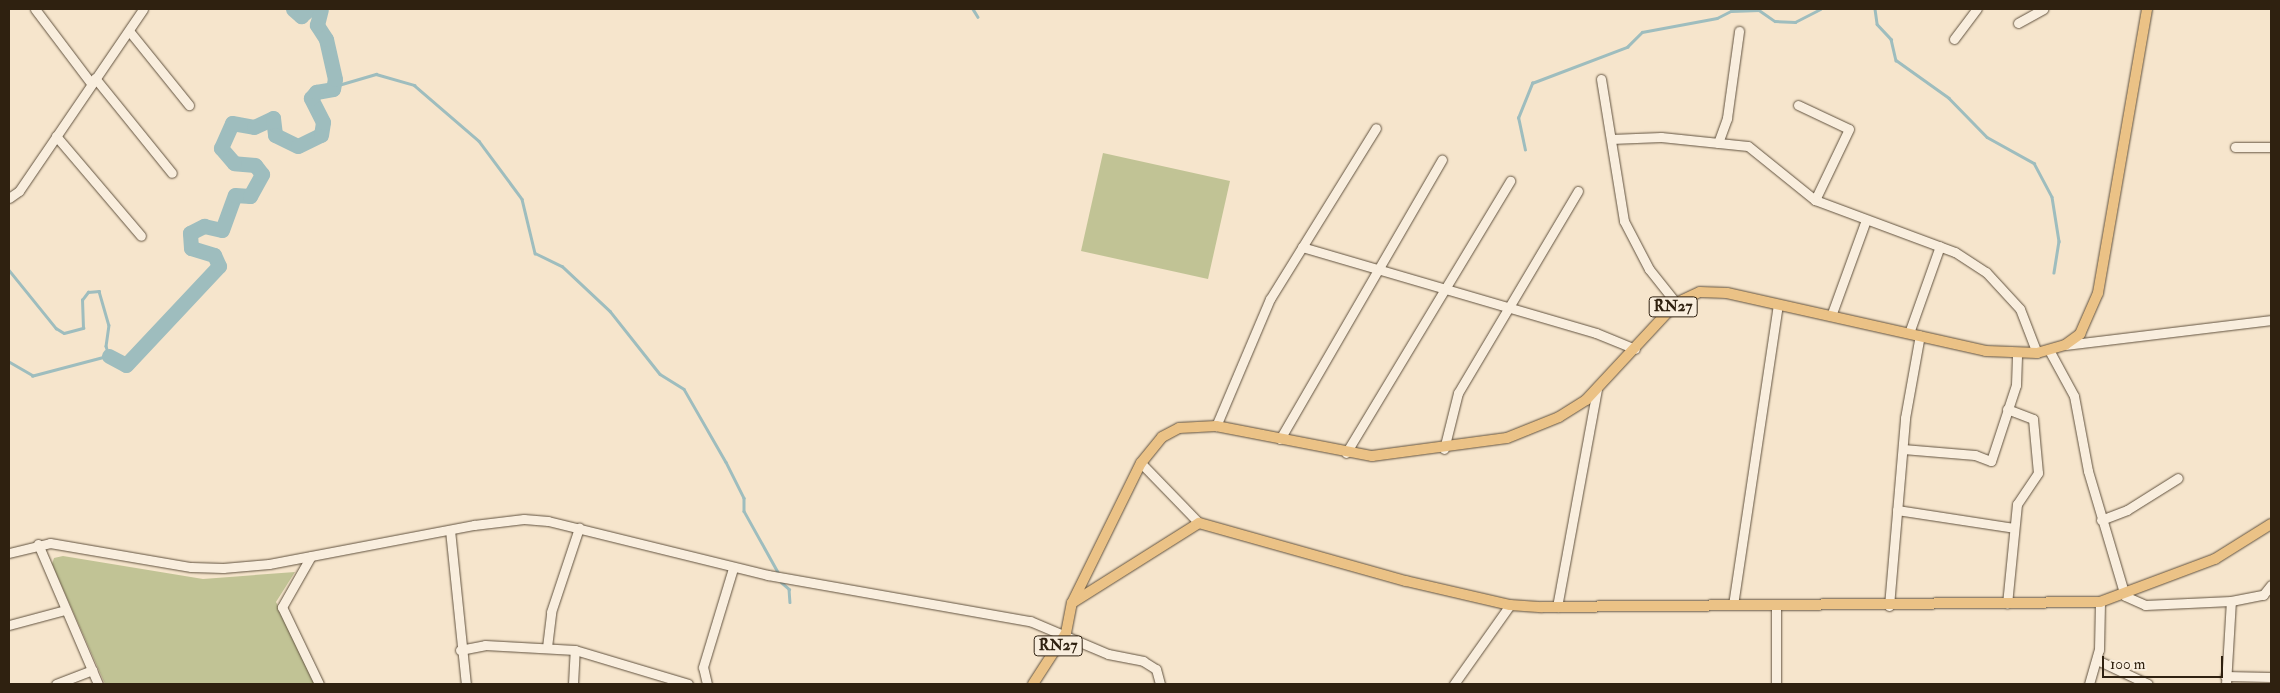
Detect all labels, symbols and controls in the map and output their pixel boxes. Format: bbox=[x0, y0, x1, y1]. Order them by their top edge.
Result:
road number: RN27 bbox=[1648, 294, 1698, 320]
road number: RN27 bbox=[1033, 634, 1083, 658]
scale bar bbox=[2105, 646, 2226, 678]
text: 100 m bbox=[2110, 655, 2145, 674]

